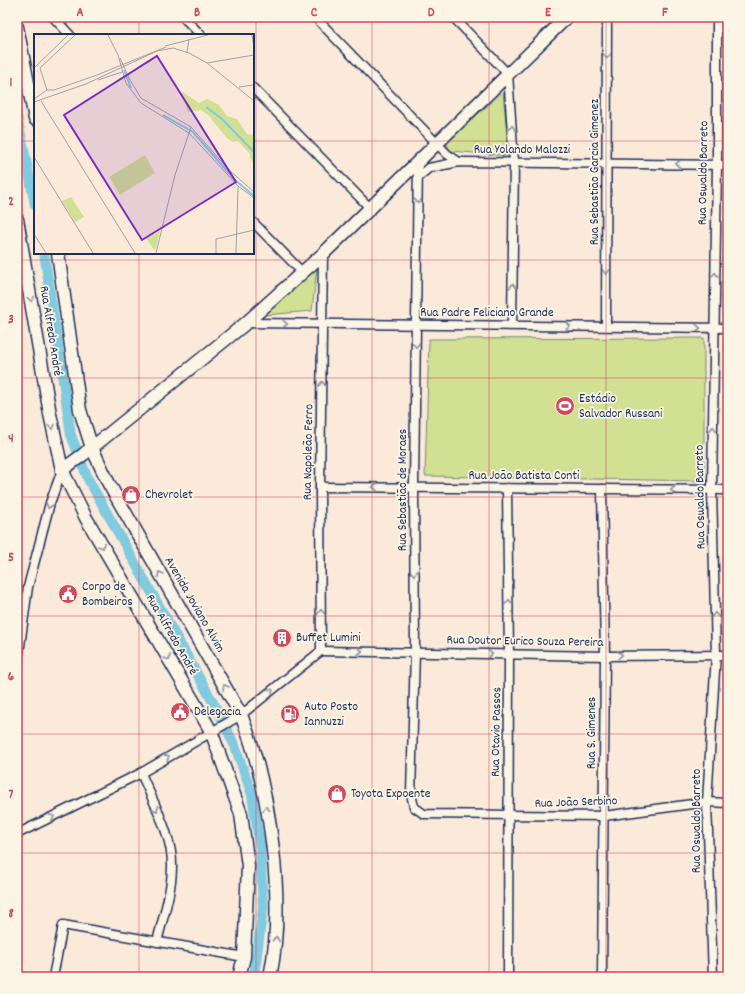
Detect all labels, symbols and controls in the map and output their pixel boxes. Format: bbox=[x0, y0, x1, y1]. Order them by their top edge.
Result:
text: A bbox=[76, 4, 84, 23]
text: B bbox=[194, 4, 200, 23]
text: C bbox=[311, 4, 318, 23]
text: D bbox=[428, 4, 435, 23]
text: E bbox=[545, 4, 552, 23]
text: F bbox=[662, 4, 668, 23]
inset map bbox=[34, 34, 254, 254]
one-way arrow bbox=[603, 53, 611, 59]
text: 1 bbox=[10, 74, 13, 93]
street label: Rua Sebastião Garcia Gimenez bbox=[586, 99, 605, 245]
street label: Rua Oswaldo Barreto bbox=[694, 120, 714, 225]
one-way arrow bbox=[507, 125, 516, 131]
street label: Rua Yolando Malozzi bbox=[474, 141, 571, 160]
one-way arrow bbox=[675, 160, 681, 168]
text: 2 bbox=[8, 193, 14, 212]
one-way arrow bbox=[414, 198, 422, 204]
one-way arrow bbox=[602, 269, 610, 275]
one-way arrow bbox=[711, 272, 719, 278]
one-way arrow bbox=[509, 283, 517, 289]
street label: Rua Alfredo André bbox=[34, 285, 67, 378]
one-way arrow bbox=[26, 296, 35, 302]
street label: Rua Padre Feliciano Grande bbox=[420, 304, 554, 323]
text: 3 bbox=[8, 311, 14, 330]
one-way arrow bbox=[282, 320, 288, 328]
one-way arrow bbox=[565, 322, 571, 330]
one-way arrow bbox=[695, 324, 701, 332]
one-way arrow bbox=[412, 342, 421, 348]
one-way arrow bbox=[318, 381, 326, 387]
place label: Estádio Salvador Russani bbox=[579, 390, 663, 424]
sports icon: Estádio Salvador Russani bbox=[554, 395, 576, 417]
street label: Rua Napoleão Ferro bbox=[299, 403, 319, 500]
one-way arrow bbox=[48, 424, 56, 431]
one-way arrow bbox=[709, 426, 717, 432]
street label: Rua Sebastião de Moraes bbox=[394, 429, 413, 551]
text: 4 bbox=[8, 430, 14, 449]
street label: Rua Oswaldo Barreto bbox=[691, 444, 711, 549]
street label: Rua João Batista Conti bbox=[469, 467, 580, 486]
one-way arrow bbox=[372, 483, 378, 491]
shop icon: Chevrolet bbox=[120, 484, 142, 506]
place label: Chevrolet bbox=[145, 486, 193, 505]
one-way arrow bbox=[670, 486, 676, 494]
one-way arrow bbox=[45, 503, 54, 510]
one-way arrow bbox=[98, 542, 105, 549]
text: 5 bbox=[8, 549, 14, 568]
street label: Avenida Joviano Alvim bbox=[159, 554, 229, 657]
one-way arrow bbox=[410, 570, 418, 576]
one-way arrow bbox=[158, 571, 165, 578]
place label: Corpo de Bombeiros bbox=[82, 578, 133, 612]
public building icon: Corpo de Bombeiros bbox=[57, 583, 79, 605]
street label: Rua Alfredo André bbox=[140, 591, 202, 679]
one-way arrow bbox=[505, 599, 513, 605]
one-way arrow bbox=[317, 609, 325, 615]
one-way arrow bbox=[711, 612, 719, 618]
building icon: Buffet Lumini bbox=[271, 627, 293, 649]
place label: Buffet Lumini bbox=[296, 629, 361, 648]
street label: Rua Doutor Eurico Souza Pereira bbox=[446, 631, 604, 653]
one-way arrow bbox=[357, 647, 363, 655]
one-way arrow bbox=[487, 650, 493, 658]
one-way arrow bbox=[617, 651, 623, 660]
one-way arrow bbox=[164, 654, 171, 661]
text: 6 bbox=[8, 668, 15, 687]
one-way arrow bbox=[222, 684, 229, 691]
street label: Rua Otavio Passos bbox=[487, 687, 507, 777]
one-way arrow bbox=[267, 688, 274, 695]
street label: Rua S. Gimenes bbox=[583, 697, 602, 769]
place label: Auto Posto Iannuzzi bbox=[304, 698, 358, 732]
public building icon: Delegacia bbox=[169, 701, 191, 723]
place label: Delegacia bbox=[194, 703, 242, 722]
fuel station icon: Auto Posto Iannuzzi bbox=[279, 703, 301, 725]
one-way arrow bbox=[163, 754, 170, 761]
street label: Rua Oswaldo Barreto bbox=[688, 769, 707, 873]
shop icon: Toyota Expoente bbox=[326, 783, 348, 805]
place label: Toyota Expoente bbox=[351, 785, 431, 804]
text: 7 bbox=[9, 786, 14, 805]
street label: Rua João Serbino bbox=[534, 792, 618, 814]
one-way arrow bbox=[151, 805, 159, 812]
one-way arrow bbox=[262, 806, 271, 812]
one-way arrow bbox=[48, 814, 56, 822]
text: 8 bbox=[8, 905, 14, 924]
one-way arrow bbox=[271, 936, 280, 942]

